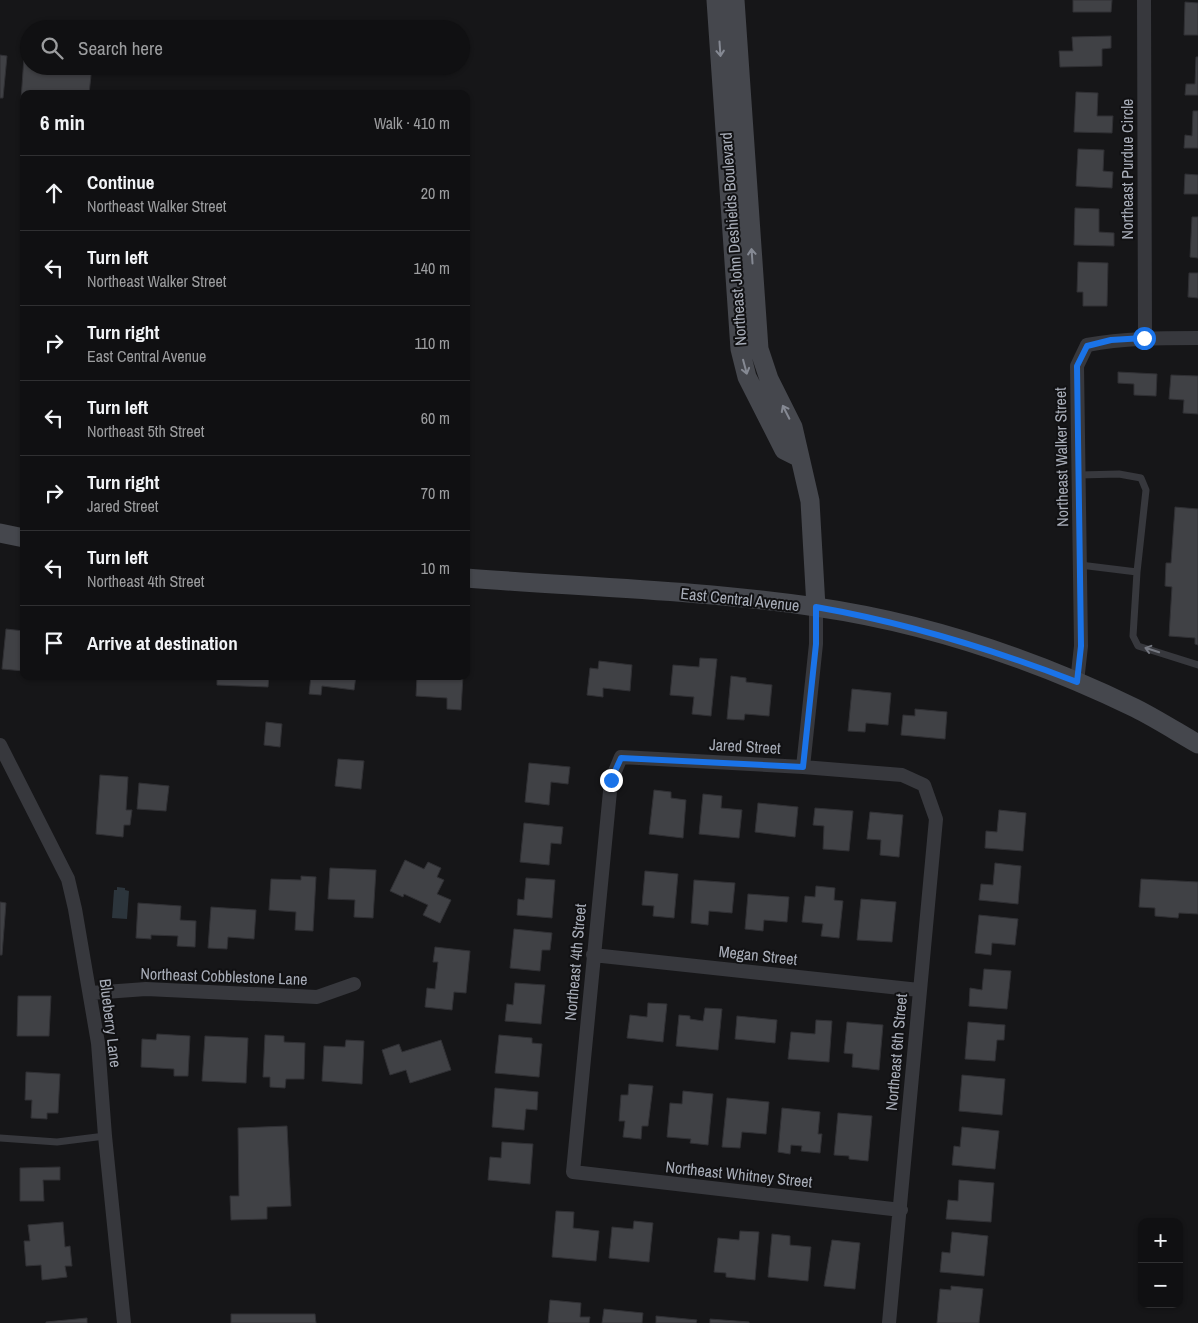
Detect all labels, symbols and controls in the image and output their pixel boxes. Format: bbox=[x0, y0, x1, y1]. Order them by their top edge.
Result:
search box bbox=[20, 20, 470, 75]
icon: search bbox=[38, 34, 66, 62]
text: Search here bbox=[78, 35, 163, 61]
one-way arrow bbox=[715, 40, 724, 56]
street label: Northeast Purdue Circle bbox=[1116, 99, 1138, 239]
text: 6 min bbox=[40, 108, 85, 137]
text: Walk · 410 m bbox=[374, 112, 450, 134]
street label: Northeast John Deshields Boulevard bbox=[715, 132, 751, 346]
text: Continue bbox=[87, 169, 155, 195]
icon: ahead bbox=[40, 179, 68, 207]
text: 20 m bbox=[421, 182, 450, 204]
text: Northeast Walker Street bbox=[87, 195, 227, 217]
text: Turn left bbox=[87, 244, 148, 270]
one-way arrow bbox=[747, 248, 756, 264]
icon: left bbox=[40, 254, 68, 282]
text: 140 m bbox=[414, 257, 450, 279]
text: Northeast Walker Street bbox=[87, 270, 227, 292]
text: Turn right bbox=[87, 319, 159, 345]
route start bbox=[1133, 327, 1156, 350]
icon: right bbox=[40, 329, 68, 357]
text: 110 m bbox=[414, 332, 450, 354]
text: East Central Avenue bbox=[87, 345, 206, 367]
one-way arrow bbox=[740, 359, 750, 375]
street label: Northeast Walker Street bbox=[1049, 387, 1073, 527]
text: Turn left bbox=[87, 394, 148, 420]
icon: left bbox=[40, 404, 68, 432]
one-way arrow bbox=[781, 405, 790, 420]
text: 60 m bbox=[421, 407, 450, 429]
text: Northeast 5th Street bbox=[87, 420, 204, 442]
text: Turn right bbox=[87, 469, 159, 495]
icon: right bbox=[40, 479, 68, 507]
text: 70 m bbox=[421, 482, 450, 504]
text: Jared Street bbox=[87, 495, 158, 517]
text: Turn left bbox=[87, 544, 148, 570]
icon: left bbox=[40, 554, 68, 582]
text: 10 m bbox=[421, 557, 450, 579]
text: Northeast 4th Street bbox=[87, 570, 204, 592]
street label: East Central Avenue bbox=[679, 582, 801, 616]
icon: arrive bbox=[40, 629, 68, 657]
text: Arrive at destination bbox=[87, 630, 238, 656]
one-way arrow bbox=[1144, 644, 1160, 654]
street label: Jared Street bbox=[709, 733, 782, 759]
route end bbox=[600, 769, 623, 792]
street label: Northeast 4th Street bbox=[559, 902, 591, 1021]
street label: Megan Street bbox=[718, 940, 799, 970]
street label: Northeast Cobblestone Lane bbox=[140, 962, 308, 990]
street label: Blueberry Lane bbox=[95, 977, 127, 1069]
street label: Northeast 6th Street bbox=[880, 992, 912, 1111]
street label: Northeast Whitney Street bbox=[665, 1155, 814, 1193]
map controls bbox=[1138, 1218, 1183, 1308]
button: + bbox=[1138, 1218, 1183, 1263]
button: − bbox=[1138, 1263, 1183, 1308]

